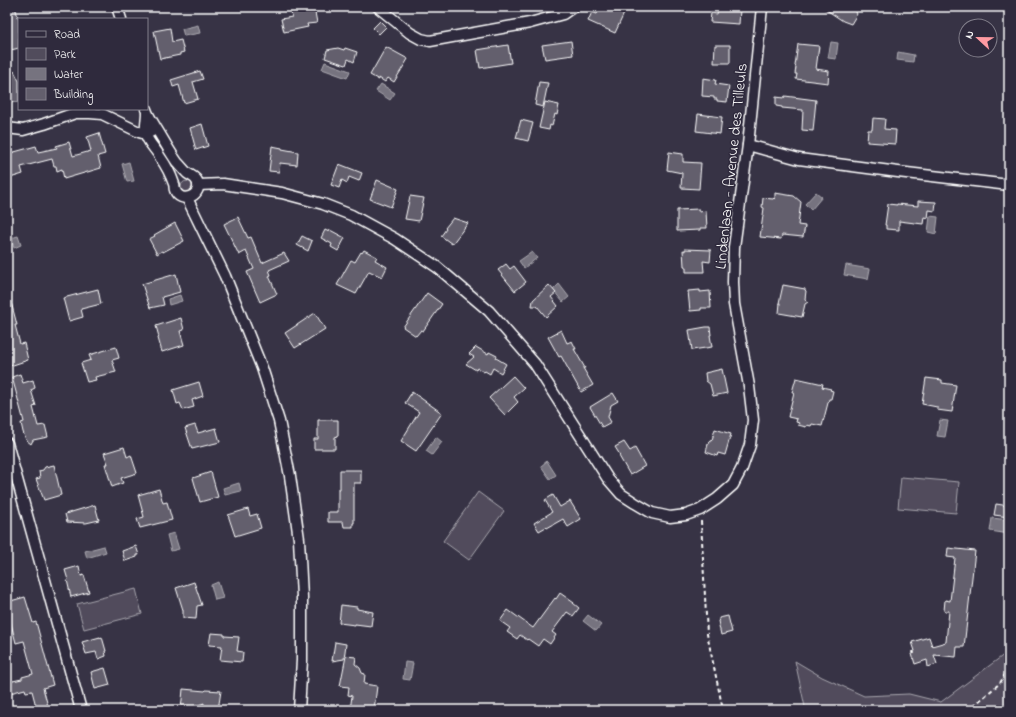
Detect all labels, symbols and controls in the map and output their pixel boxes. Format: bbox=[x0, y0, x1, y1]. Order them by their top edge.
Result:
legend bbox=[18, 18, 148, 110]
north arrow bbox=[958, 18, 998, 58]
text: Road bbox=[54, 26, 80, 44]
text: N bbox=[961, 28, 978, 41]
text: Park bbox=[54, 46, 76, 64]
street label: Lindenlaan - Avenue des Tilleuls bbox=[709, 62, 755, 271]
text: Water bbox=[54, 66, 83, 84]
text: Building bbox=[53, 86, 93, 105]

